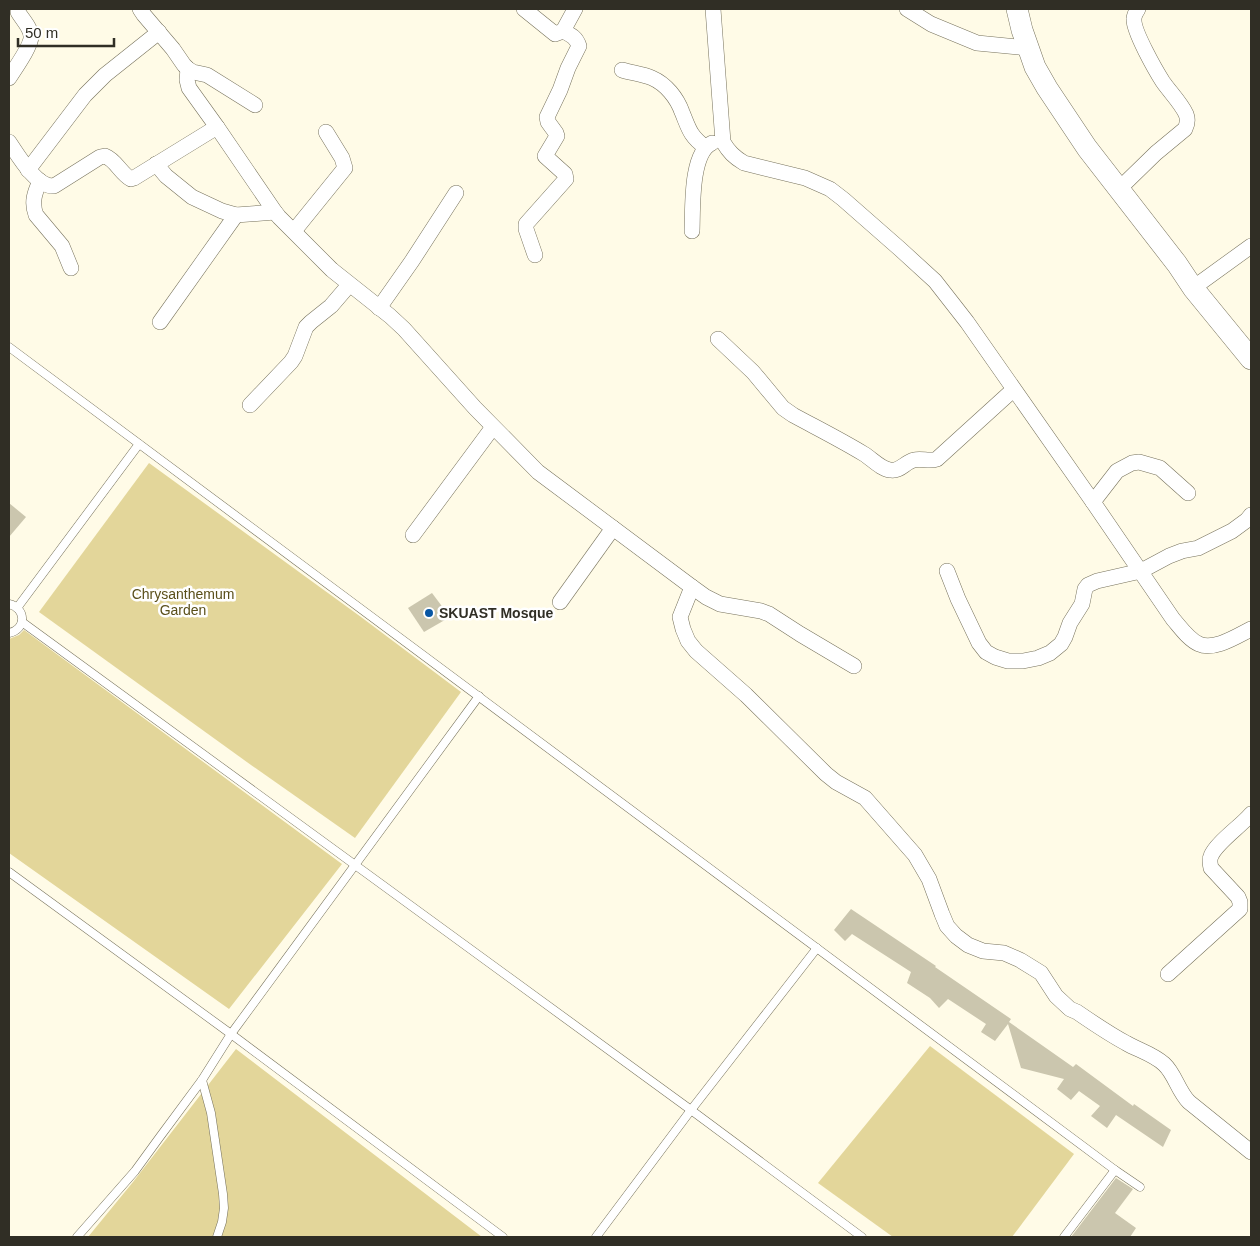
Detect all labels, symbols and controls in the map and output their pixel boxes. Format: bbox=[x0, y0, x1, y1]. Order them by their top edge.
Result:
scale bar bbox=[18, 15, 114, 47]
text: 50 m bbox=[25, 24, 58, 41]
park label: Chrysanthemum Garden bbox=[132, 586, 234, 618]
place label: SKUAST Mosque bbox=[439, 605, 554, 621]
marker: SKUAST Mosque bbox=[423, 607, 435, 619]

